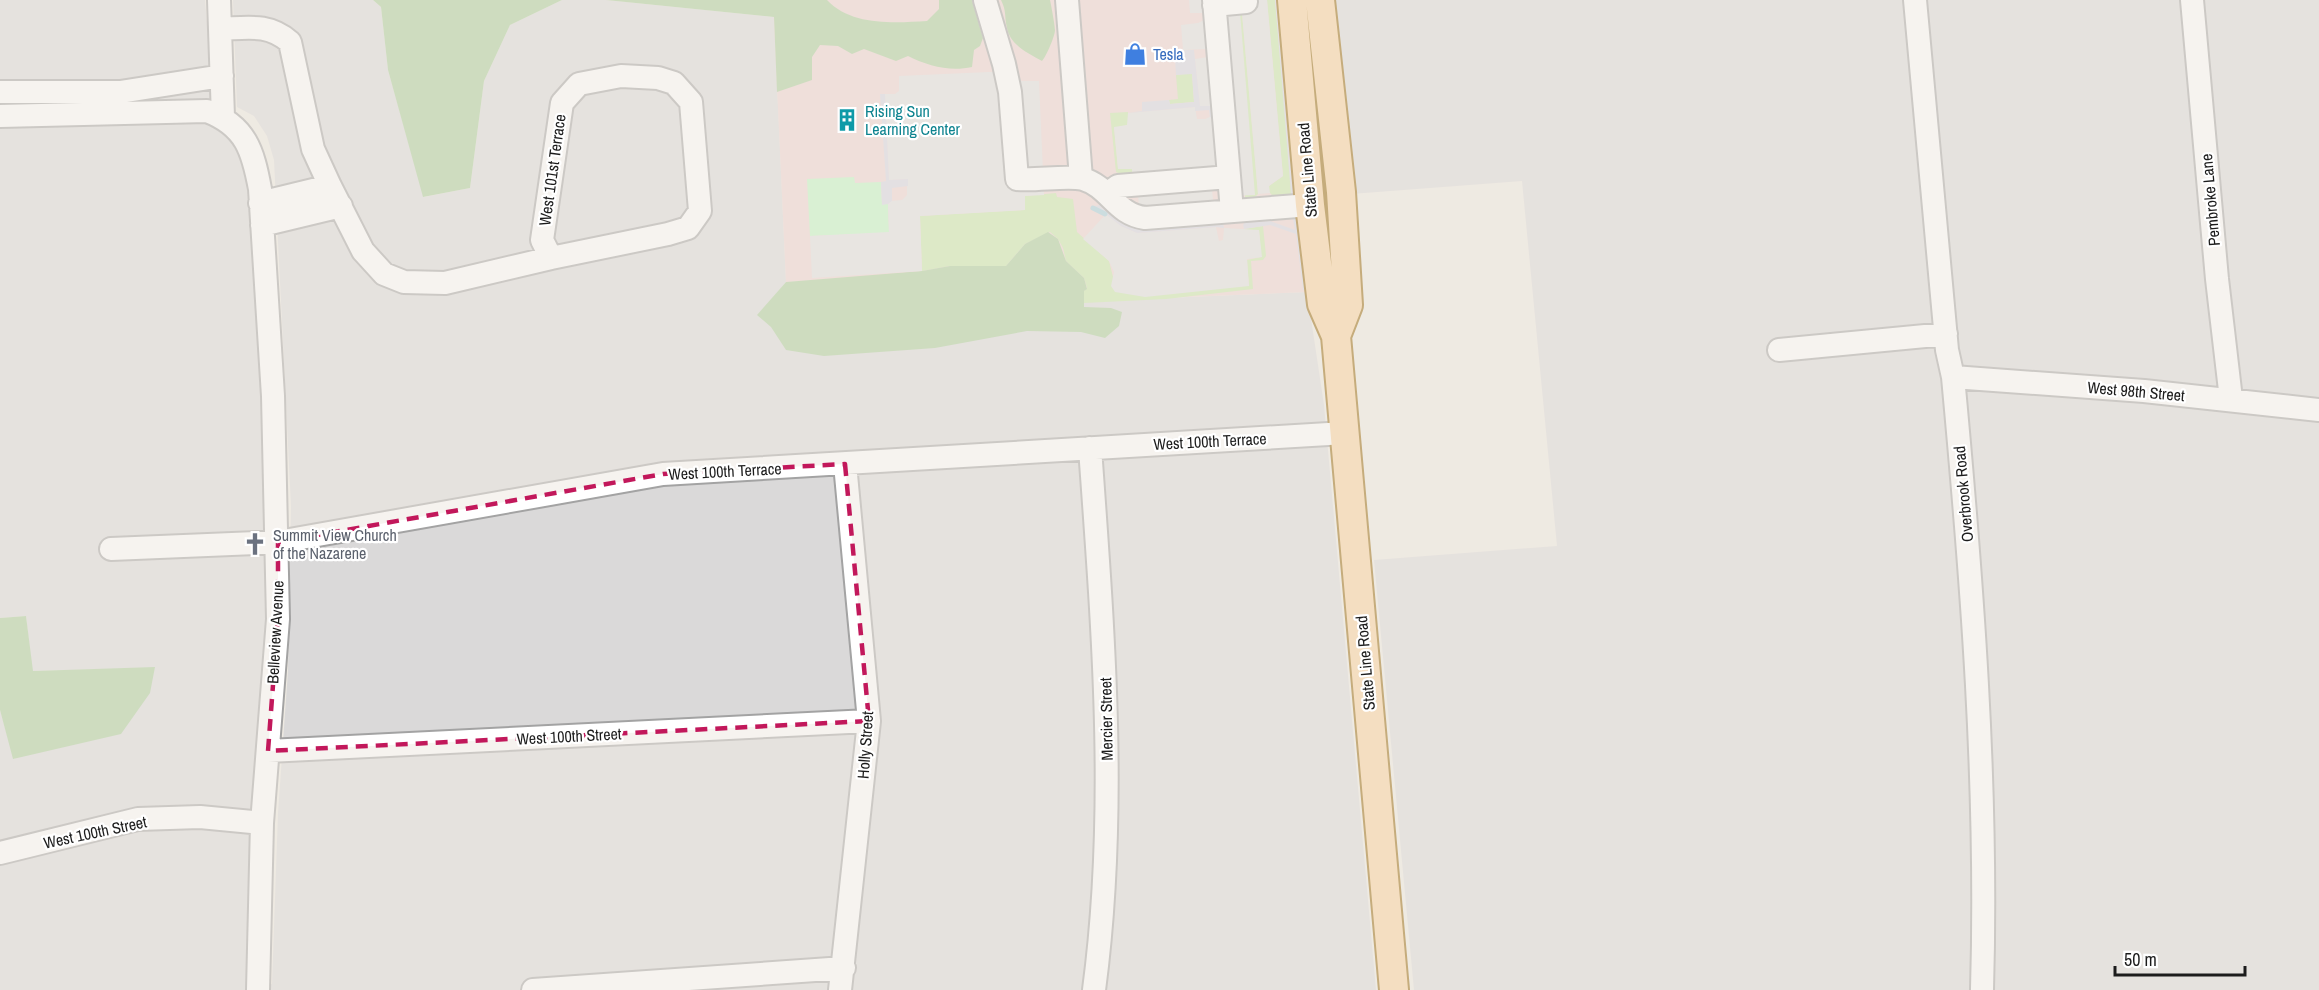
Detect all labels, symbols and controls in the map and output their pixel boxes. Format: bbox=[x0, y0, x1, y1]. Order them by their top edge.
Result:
shop icon: Tesla bbox=[1122, 41, 1148, 67]
place label: Tesla bbox=[1153, 43, 1184, 65]
place label: Rising Sun Learning Center bbox=[865, 100, 960, 140]
building icon: Rising Sun Learning Center bbox=[834, 107, 860, 133]
street label: West 101st Terrace bbox=[533, 113, 571, 227]
street label: State Line Road bbox=[1292, 122, 1322, 218]
street label: Pembroke Lane bbox=[2195, 153, 2225, 247]
street label: West 98th Street bbox=[2086, 376, 2186, 406]
street label: West 100th Terrace bbox=[1153, 427, 1267, 455]
street label: Overbrook Road bbox=[1948, 445, 1978, 543]
street label: West 100th Terrace bbox=[668, 457, 782, 485]
place label: Summit View Church of the Nazarene bbox=[273, 524, 397, 564]
church icon: Summit View Church of the Nazarene bbox=[242, 531, 268, 557]
street label: Belleview Avenue bbox=[261, 580, 289, 684]
street label: State Line Road bbox=[1350, 615, 1380, 711]
street label: Mercier Street bbox=[1094, 677, 1118, 761]
street label: Holly Street bbox=[852, 710, 878, 780]
street label: West 100th Street bbox=[516, 722, 622, 750]
street label: West 100th Street bbox=[41, 810, 149, 854]
scale bar bbox=[2115, 939, 2246, 977]
text: 50 m bbox=[2124, 947, 2157, 972]

